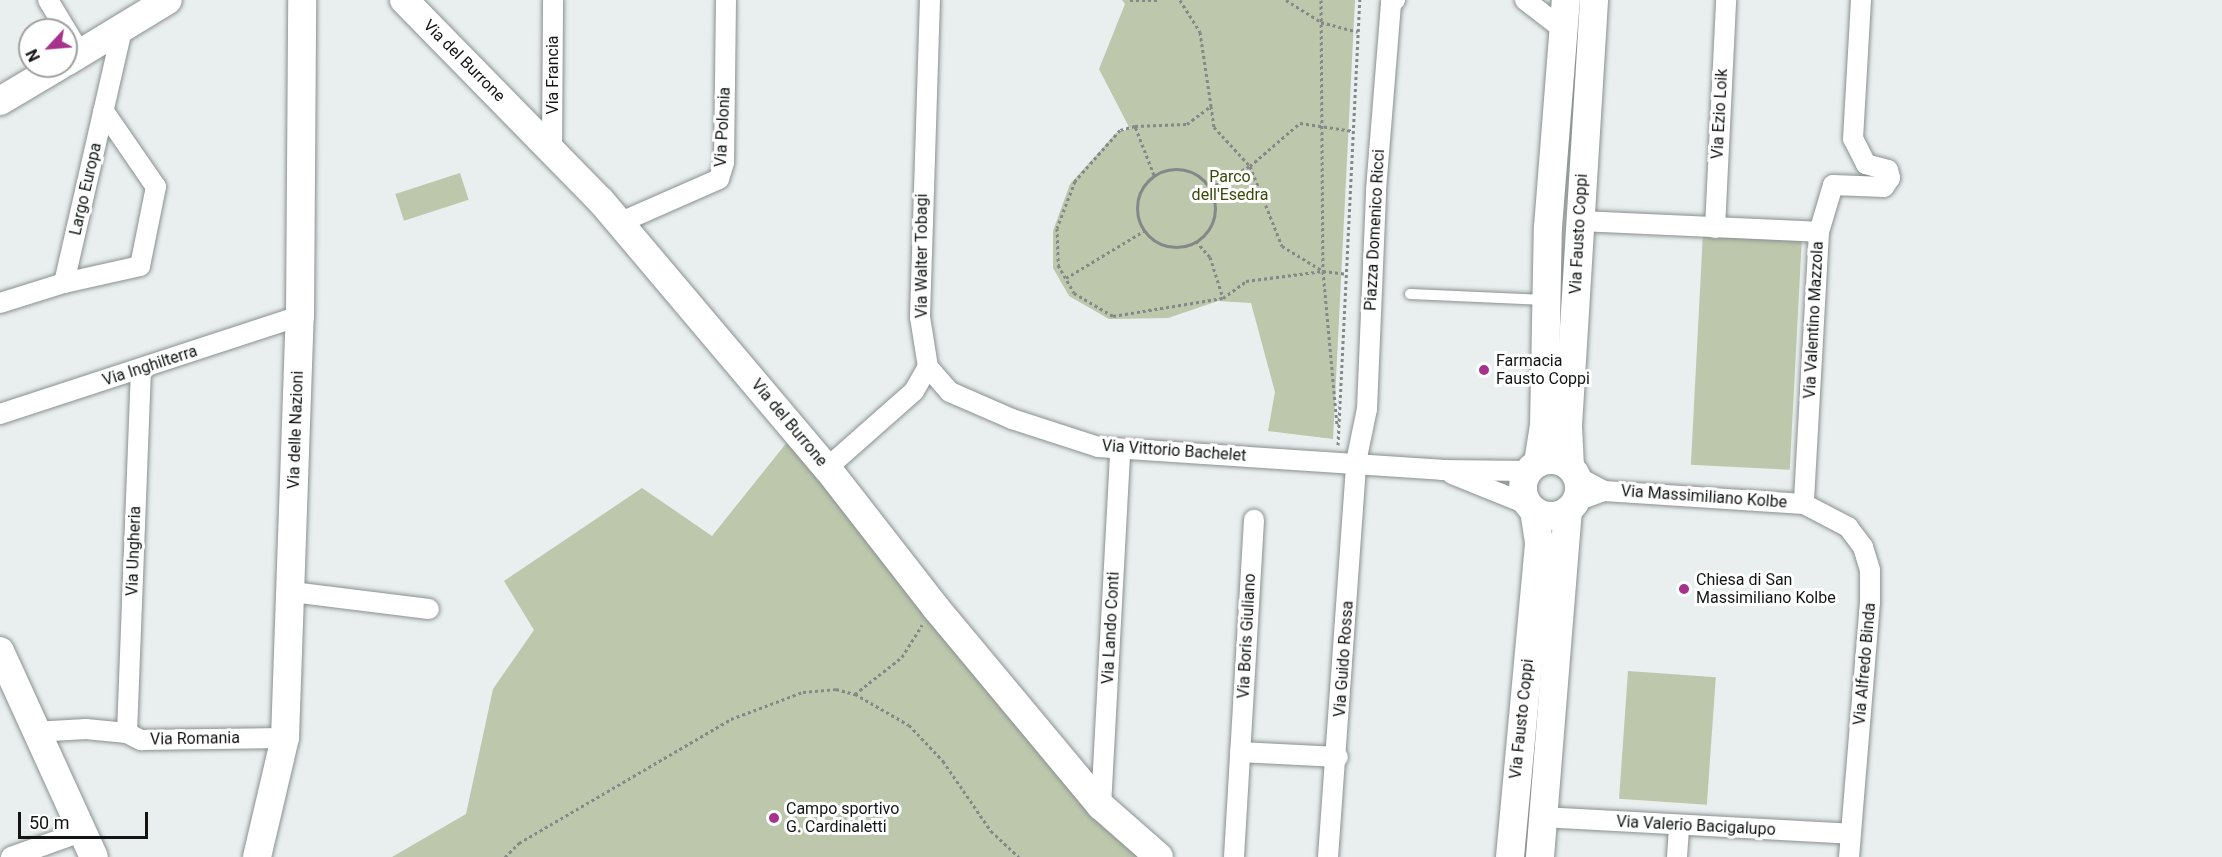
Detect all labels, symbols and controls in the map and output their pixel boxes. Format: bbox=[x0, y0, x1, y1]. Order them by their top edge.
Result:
street label: Via del Burrone bbox=[419, 16, 509, 106]
north arrow bbox=[18, 18, 78, 78]
street label: Via Francia bbox=[543, 35, 563, 115]
text: N bbox=[22, 46, 44, 64]
street label: Via Ezio Loik bbox=[1708, 68, 1732, 160]
street label: Via Polonia bbox=[711, 86, 735, 168]
street label: Largo Europa bbox=[66, 141, 106, 237]
street label: Piazza Domenico Ricci bbox=[1361, 149, 1389, 311]
park label: Parco dell'Esedra bbox=[1192, 167, 1268, 205]
street label: Via Fausto Coppi bbox=[1566, 173, 1592, 295]
street label: Via Walter Tobagi bbox=[912, 194, 932, 318]
street label: Via Valentino Mazzola bbox=[1800, 241, 1828, 399]
street label: Via Inghilterra bbox=[100, 342, 200, 390]
place label: Farmacia Fausto Coppi bbox=[1496, 351, 1590, 389]
marker: Farmacia Fausto Coppi bbox=[1477, 363, 1491, 377]
street label: Via delle Nazioni bbox=[284, 371, 308, 489]
street label: Via del Burrone bbox=[747, 375, 831, 471]
street label: Via Vittorio Bachelet bbox=[1101, 436, 1247, 466]
street label: Via Massimiliano Kolbe bbox=[1620, 482, 1788, 512]
street label: Via Ungheria bbox=[123, 506, 145, 596]
place label: Chiesa di San Massimiliano Kolbe bbox=[1696, 570, 1836, 608]
street label: Via Lando Conti bbox=[1098, 571, 1124, 685]
street label: Via Boris Giuliano bbox=[1234, 573, 1260, 699]
marker: Chiesa di San Massimiliano Kolbe bbox=[1677, 582, 1691, 596]
street label: Via Guido Rossa bbox=[1330, 600, 1358, 718]
street label: Via Alfredo Binda bbox=[1850, 602, 1880, 726]
street label: Via Fausto Coppi bbox=[1506, 658, 1538, 780]
street label: Via Romania bbox=[150, 729, 240, 749]
place label: Campo sportivo G. Cardinaletti bbox=[786, 799, 899, 837]
scale bar bbox=[21, 800, 152, 838]
marker: Campo sportivo G. Cardinaletti bbox=[767, 811, 781, 825]
text: 50 m bbox=[29, 812, 69, 833]
street label: Via Valerio Bacigalupo bbox=[1616, 812, 1776, 840]

